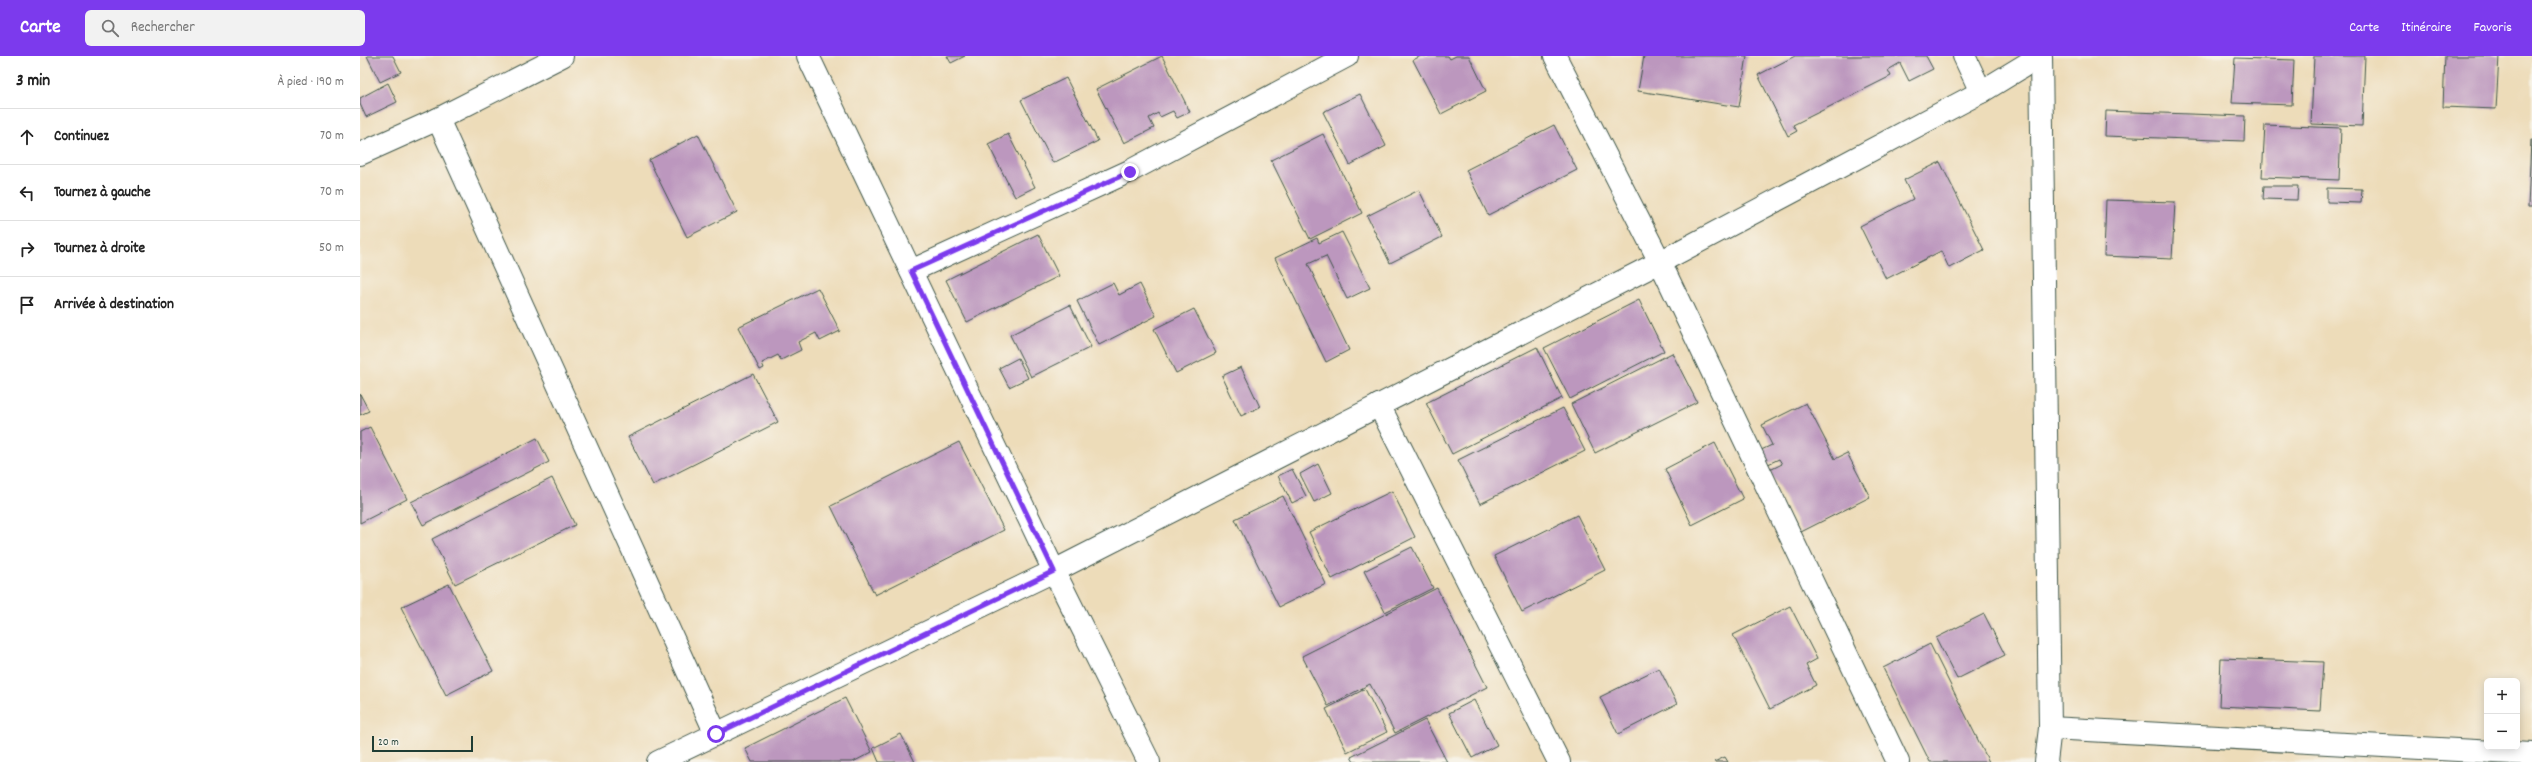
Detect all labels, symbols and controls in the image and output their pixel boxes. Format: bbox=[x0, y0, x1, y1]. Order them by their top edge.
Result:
search box bbox=[85, 10, 365, 46]
text: Carte bbox=[20, 15, 61, 42]
icon: search bbox=[99, 17, 121, 39]
text: Rechercher bbox=[131, 17, 195, 39]
text: Carte bbox=[2349, 18, 2379, 38]
text: Itinéraire bbox=[2401, 18, 2451, 38]
text: Favoris bbox=[2473, 18, 2512, 38]
text: 3 min bbox=[16, 70, 50, 94]
text: À pied · 190 m bbox=[277, 73, 344, 92]
icon: ahead bbox=[16, 126, 38, 148]
text: Continuez bbox=[54, 126, 109, 148]
text: 70 m bbox=[320, 127, 344, 146]
route end bbox=[1121, 163, 1139, 181]
icon: left bbox=[16, 182, 38, 204]
text: Tournez à gauche bbox=[54, 182, 151, 204]
text: 70 m bbox=[320, 183, 344, 202]
icon: right bbox=[16, 238, 38, 260]
text: Tournez à droite bbox=[54, 238, 145, 260]
text: 50 m bbox=[319, 239, 344, 258]
icon: arrive bbox=[16, 294, 38, 316]
text: Arrivée à destination bbox=[54, 294, 174, 316]
map controls bbox=[2484, 678, 2520, 750]
button: + bbox=[2484, 678, 2520, 714]
button: − bbox=[2484, 714, 2520, 750]
route start bbox=[707, 725, 725, 743]
scale bar bbox=[372, 734, 473, 753]
text: 20 m bbox=[378, 735, 399, 751]

